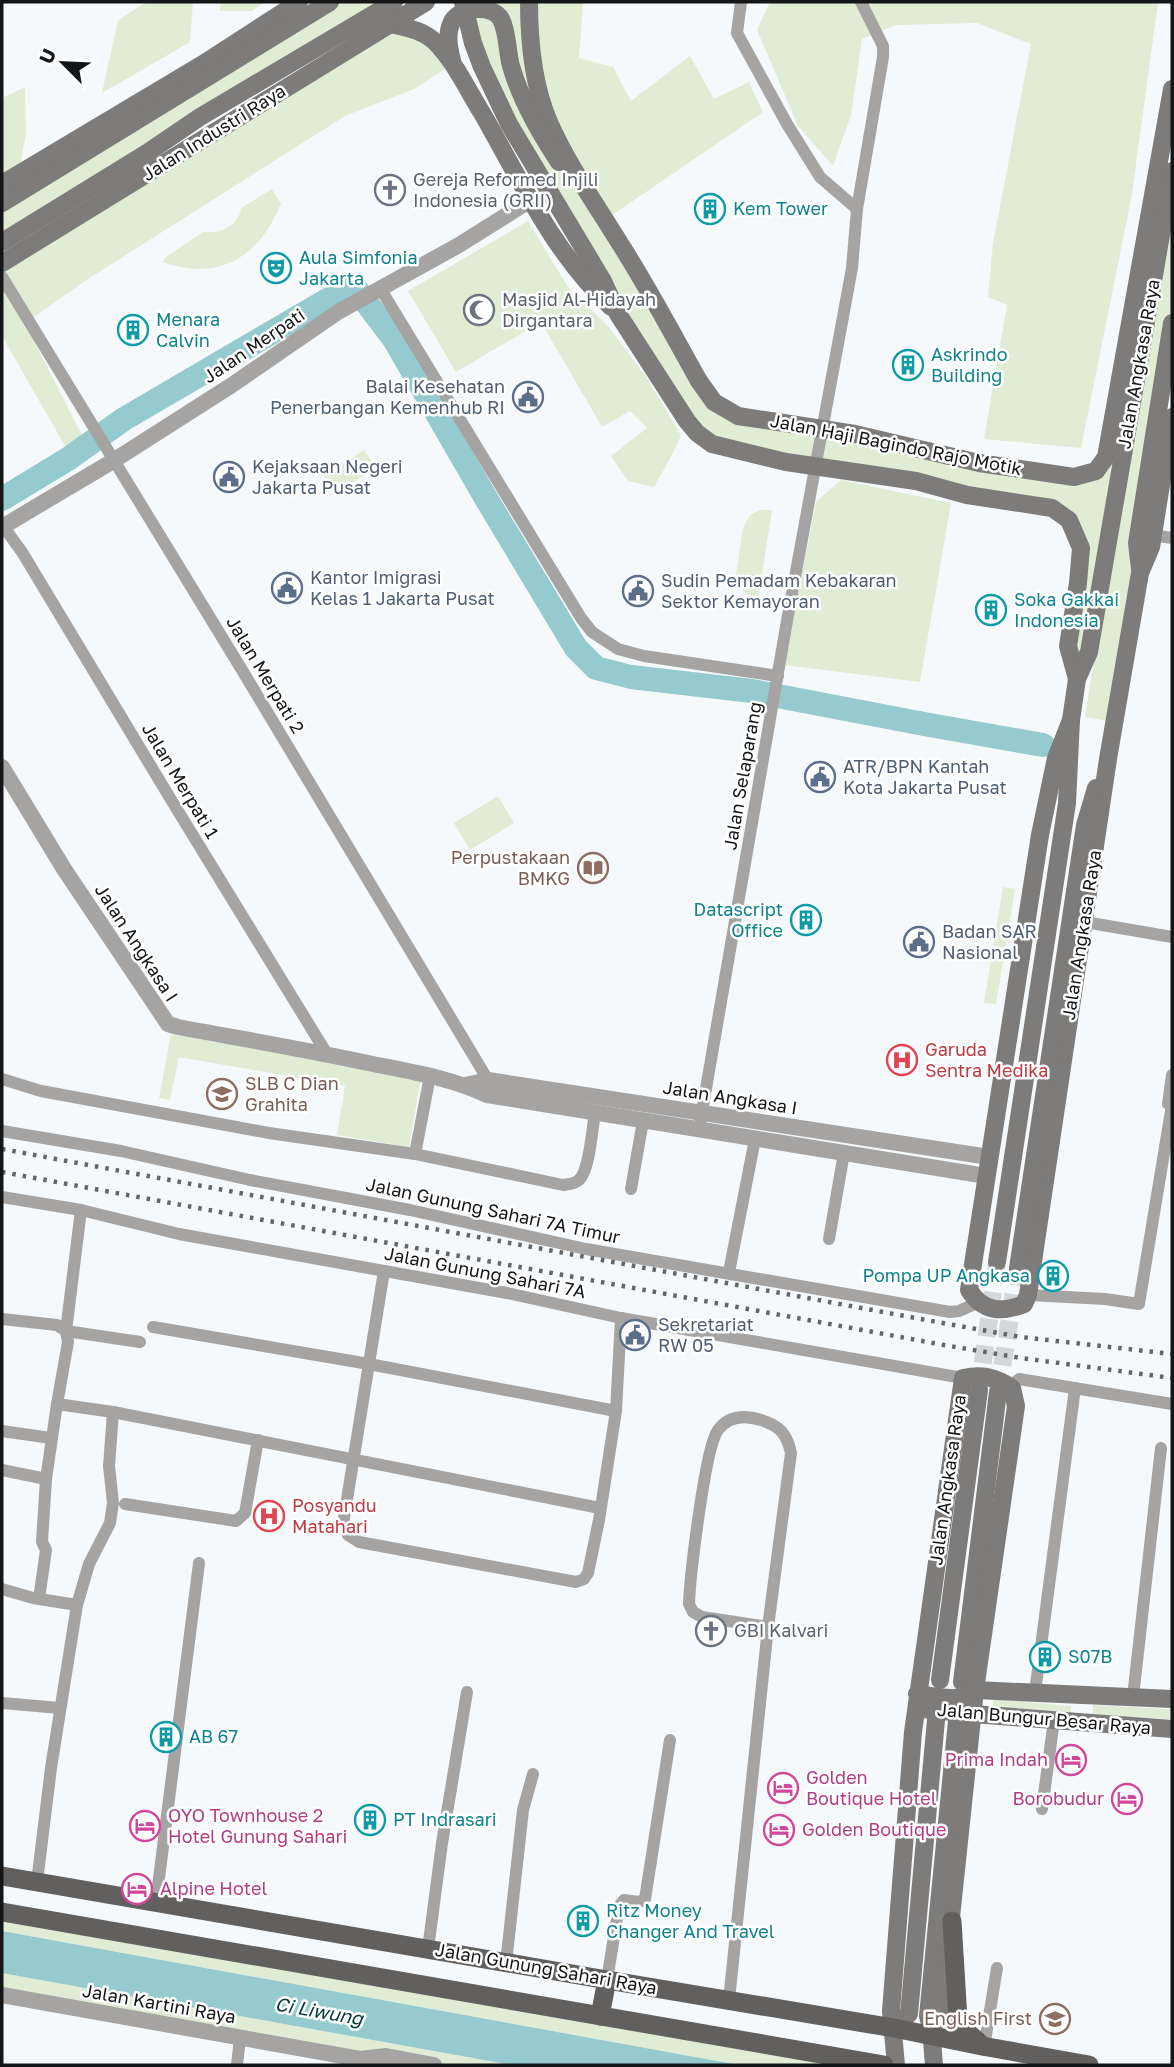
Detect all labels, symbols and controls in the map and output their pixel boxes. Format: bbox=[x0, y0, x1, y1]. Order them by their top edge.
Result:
north arrow bbox=[28, 28, 98, 98]
text: U bbox=[34, 45, 60, 67]
street label: Jalan Industri Raya bbox=[138, 79, 289, 185]
place label: Gereja Reformed Injili Indonesia (GRII) bbox=[413, 168, 598, 211]
church icon: Gereja Reformed Injili Indonesia (GRII) bbox=[373, 173, 407, 207]
building icon: Kem Tower bbox=[693, 192, 727, 226]
place label: Kem Tower bbox=[733, 197, 828, 219]
place label: Aula Simfonia Jakarta bbox=[299, 246, 418, 289]
theatre icon: Aula Simfonia Jakarta bbox=[259, 251, 293, 285]
street label: Jalan Angkasa Raya bbox=[1112, 277, 1164, 450]
place label: Masjid Al-Hidayah Dirgantara bbox=[502, 288, 656, 331]
mosque icon: Masjid Al-Hidayah Dirgantara bbox=[462, 293, 496, 327]
street label: Jalan Merpati bbox=[199, 303, 308, 387]
place label: Menara Calvin bbox=[156, 308, 220, 351]
building icon: Menara Calvin bbox=[116, 313, 150, 347]
place label: Askrindo Building bbox=[931, 343, 1007, 386]
building icon: Askrindo Building bbox=[891, 348, 925, 382]
place label: Balai Kesehatan Penerbangan Kemenhub RI bbox=[270, 375, 505, 418]
public building icon: Balai Kesehatan Penerbangan Kemenhub RI bbox=[511, 380, 545, 414]
street label: Jalan Haji Bagindo Rajo Motik bbox=[768, 409, 1024, 479]
place label: Kejaksaan Negeri Jakarta Pusat bbox=[252, 455, 403, 498]
public building icon: Kejaksaan Negeri Jakarta Pusat bbox=[212, 460, 246, 494]
place label: Kantor Imigrasi Kelas 1 Jakarta Pusat bbox=[310, 566, 495, 609]
place label: Sudin Pemadam Kebakaran Sektor Kemayoran bbox=[661, 569, 897, 612]
public building icon: Kantor Imigrasi Kelas 1 Jakarta Pusat bbox=[270, 571, 304, 605]
public building icon: Sudin Pemadam Kebakaran Sektor Kemayoran bbox=[621, 574, 655, 608]
place label: Soka Gakkai Indonesia bbox=[1014, 588, 1119, 631]
building icon: Soka Gakkai Indonesia bbox=[974, 593, 1008, 627]
street label: Jalan Merpati 2 bbox=[222, 612, 309, 737]
street label: Jalan Selaparang bbox=[718, 700, 766, 852]
street label: Jalan Merpati 1 bbox=[138, 719, 224, 842]
place label: ATR/BPN Kantah Kota Jakarta Pusat bbox=[843, 755, 1007, 798]
public building icon: ATR/BPN Kantah Kota Jakarta Pusat bbox=[803, 760, 837, 794]
place label: Perpustakaan BMKG bbox=[451, 846, 570, 889]
street label: Jalan Angkasa Raya bbox=[1057, 848, 1105, 1021]
library icon: Perpustakaan BMKG bbox=[576, 851, 610, 885]
street label: Jalan Angkasa I bbox=[91, 879, 183, 1005]
place label: Datascript Office bbox=[694, 898, 783, 941]
building icon: Datascript Office bbox=[789, 903, 823, 937]
place label: Badan SAR Nasional bbox=[942, 920, 1037, 963]
public building icon: Badan SAR Nasional bbox=[902, 925, 936, 959]
place label: Garuda Sentra Medika bbox=[925, 1038, 1049, 1081]
hospital icon: Garuda Sentra Medika bbox=[885, 1043, 919, 1077]
place label: SLB C Dian Grahita bbox=[245, 1072, 339, 1115]
street label: Jalan Angkasa I bbox=[661, 1076, 799, 1119]
school or university icon: SLB C Dian Grahita bbox=[205, 1077, 239, 1111]
street label: Jalan Gunung Sahari 7A Timur bbox=[364, 1172, 622, 1248]
street label: Jalan Gunung Sahari 7A bbox=[383, 1242, 588, 1302]
building icon: Pompa UP Angkasa bbox=[1036, 1259, 1070, 1293]
place label: Pompa UP Angkasa bbox=[862, 1264, 1030, 1286]
place label: Sekretariat RW 05 bbox=[658, 1313, 754, 1356]
public building icon: Sekretariat RW 05 bbox=[618, 1318, 652, 1352]
street label: Jalan Angkasa Raya bbox=[924, 1393, 970, 1566]
place label: Posyandu Matahari bbox=[292, 1494, 377, 1537]
hospital icon: Posyandu Matahari bbox=[252, 1499, 286, 1533]
church icon: GBI Kalvari bbox=[694, 1614, 728, 1648]
place label: GBI Kalvari bbox=[734, 1619, 828, 1641]
building icon: S07B bbox=[1028, 1640, 1062, 1674]
place label: S07B bbox=[1068, 1645, 1112, 1667]
street label: Jalan Bungur Besar Raya bbox=[936, 1698, 1152, 1738]
building icon: AB 67 bbox=[149, 1720, 183, 1754]
place label: AB 67 bbox=[189, 1725, 238, 1747]
hotel icon: Prima Indah bbox=[1054, 1743, 1088, 1777]
place label: Prima Indah bbox=[945, 1748, 1048, 1770]
place label: Golden Boutique Hotel bbox=[806, 1766, 937, 1809]
hotel icon: Golden Boutique Hotel bbox=[766, 1771, 800, 1805]
hotel icon: Borobudur bbox=[1110, 1782, 1144, 1816]
place label: Borobudur bbox=[1013, 1787, 1104, 1809]
building icon: PT Indrasari bbox=[353, 1803, 387, 1837]
place label: OYO Townhouse 2 Hotel Gunung Sahari bbox=[168, 1804, 347, 1847]
place label: PT Indrasari bbox=[393, 1808, 497, 1830]
hotel icon: OYO Townhouse 2 Hotel Gunung Sahari bbox=[128, 1809, 162, 1843]
hotel icon: Golden Boutique bbox=[762, 1813, 796, 1847]
place label: Golden Boutique bbox=[802, 1818, 946, 1840]
hotel icon: Alpine Hotel bbox=[120, 1872, 154, 1906]
place label: Alpine Hotel bbox=[160, 1877, 267, 1899]
place label: Ritz Money Changer And Travel bbox=[606, 1899, 775, 1942]
building icon: Ritz Money Changer And Travel bbox=[566, 1904, 600, 1938]
street label: Jalan Gunung Sahari Raya bbox=[434, 1938, 659, 1998]
street label: Jalan Kartini Raya bbox=[81, 1979, 238, 2027]
water label: Ci Liwung bbox=[273, 1991, 366, 2030]
school or university icon: English First bbox=[1038, 2002, 1072, 2036]
place label: English First bbox=[924, 2007, 1032, 2029]

